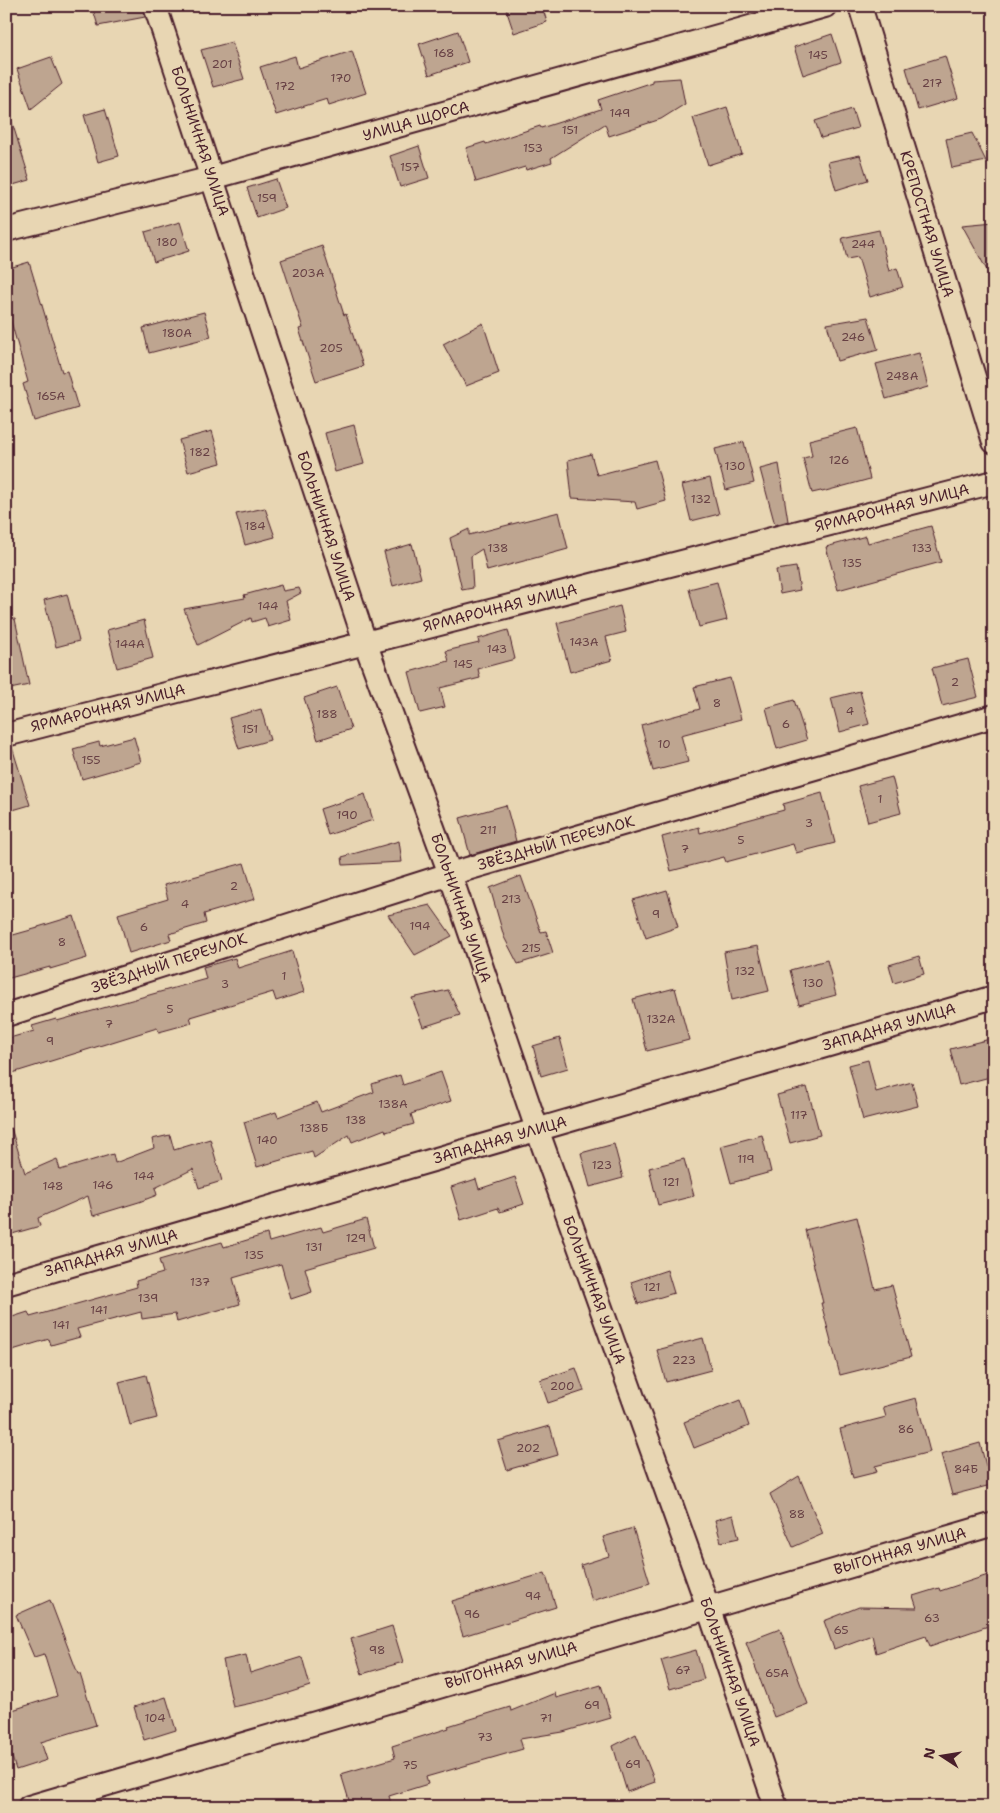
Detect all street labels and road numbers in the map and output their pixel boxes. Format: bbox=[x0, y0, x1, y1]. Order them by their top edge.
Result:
street label: БОЛЬНИЧНАЯ УЛИЦА bbox=[166, 63, 234, 219]
street label: УЛИЦА ЩОРСА bbox=[360, 96, 472, 146]
street label: КРЕПОСТНАЯ УЛИЦА bbox=[895, 148, 959, 300]
street label: БОЛЬНИЧНАЯ УЛИЦА bbox=[292, 448, 360, 604]
street label: ЯРМАРОЧНАЯ УЛИЦА bbox=[813, 479, 971, 537]
street label: ЯРМАРОЧНАЯ УЛИЦА bbox=[421, 579, 579, 637]
street label: ЯРМАРОЧНАЯ УЛИЦА bbox=[29, 679, 187, 737]
street label: ЗВЁЗДНЫЙ ПЕРЕУЛОК bbox=[475, 810, 637, 875]
street label: БОЛЬНИЧНАЯ УЛИЦА bbox=[426, 831, 496, 986]
street label: ЗВЁЗДНЫЙ ПЕРЕУЛОК bbox=[88, 927, 250, 998]
street label: ЗАПАДНАЯ УЛИЦА bbox=[820, 998, 958, 1056]
street label: ЗАПАДНАЯ УЛИЦА bbox=[431, 1111, 569, 1169]
street label: БОЛЬНИЧНАЯ УЛИЦА bbox=[558, 1213, 630, 1367]
street label: ЗАПАДНАЯ УЛИЦА bbox=[42, 1224, 180, 1282]
street label: ВЫГОННАЯ УЛИЦА bbox=[831, 1522, 969, 1579]
street label: БОЛЬНИЧНАЯ УЛИЦА bbox=[695, 1595, 765, 1750]
street label: ВЫГОННАЯ УЛИЦА bbox=[442, 1636, 580, 1693]

